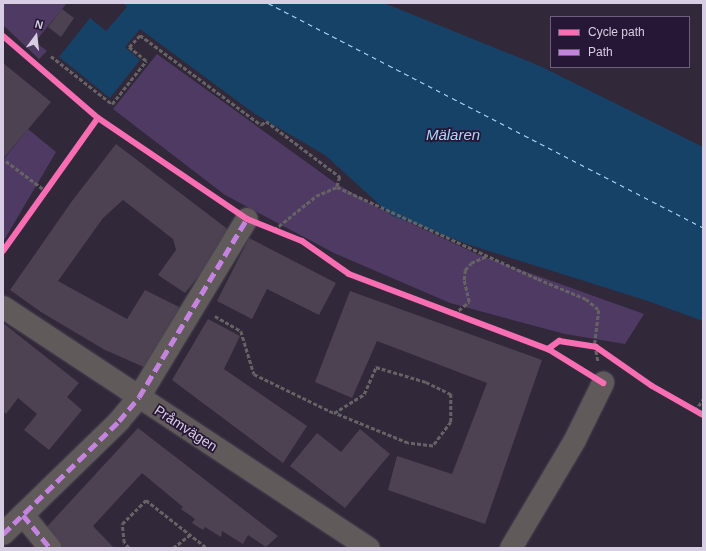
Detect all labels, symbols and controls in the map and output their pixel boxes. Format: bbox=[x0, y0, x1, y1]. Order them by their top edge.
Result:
north arrow bbox=[16, 16, 56, 56]
legend bbox=[550, 16, 690, 68]
text: N bbox=[34, 18, 44, 31]
text: Cycle path bbox=[588, 25, 645, 39]
text: Path bbox=[588, 45, 613, 59]
water label: Mälaren bbox=[426, 126, 480, 144]
street label: Pråmvägen bbox=[151, 401, 221, 455]

